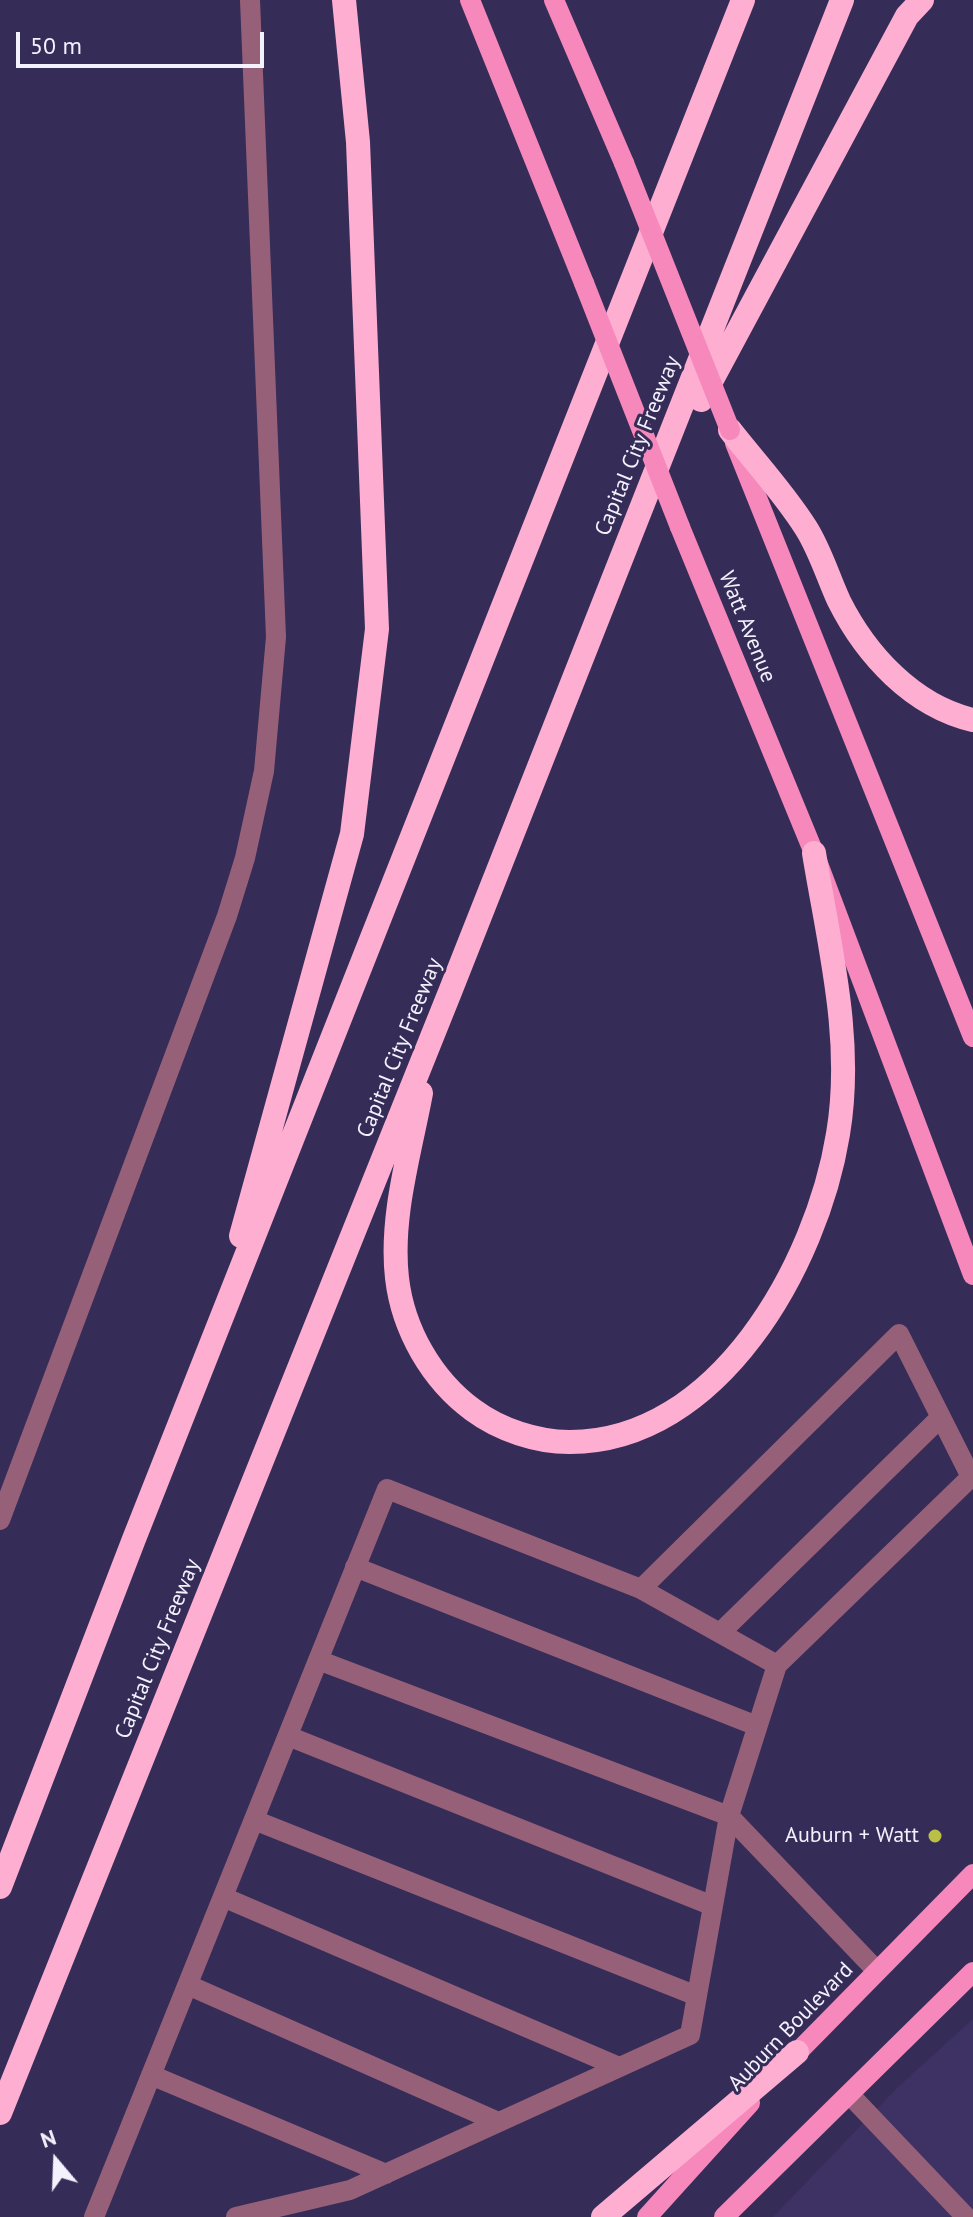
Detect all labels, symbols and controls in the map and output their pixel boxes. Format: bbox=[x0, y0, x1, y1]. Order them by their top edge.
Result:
scale bar bbox=[20, 16, 268, 66]
text: 50 m bbox=[30, 30, 82, 61]
street label: Capital City Freeway bbox=[590, 352, 686, 540]
street label: Watt Avenue bbox=[713, 567, 781, 687]
street label: Capital City Freeway bbox=[352, 954, 448, 1142]
street label: Capital City Freeway bbox=[110, 1555, 206, 1743]
place label: Auburn + Watt bbox=[785, 1823, 919, 1849]
marker: Auburn + Watt bbox=[926, 1827, 944, 1845]
street label: Auburn Boulevard bbox=[723, 1957, 859, 2097]
north arrow bbox=[16, 2121, 96, 2201]
text: N bbox=[37, 2123, 60, 2154]

